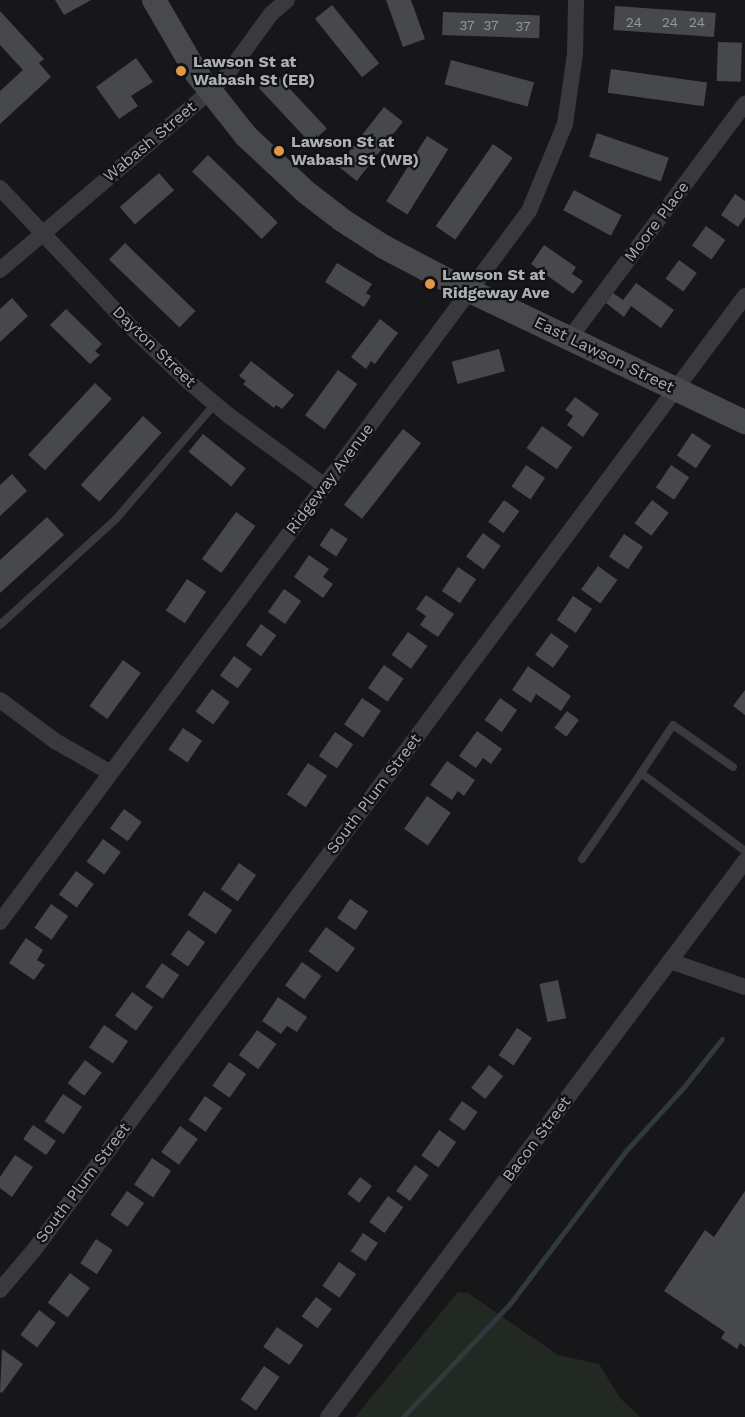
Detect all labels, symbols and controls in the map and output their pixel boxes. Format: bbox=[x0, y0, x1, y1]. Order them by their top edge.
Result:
house number: 24 bbox=[626, 14, 642, 30]
house number: 24 bbox=[662, 14, 678, 30]
house number: 24 bbox=[689, 14, 705, 30]
house number: 37 bbox=[459, 17, 475, 33]
house number: 37 bbox=[483, 17, 499, 33]
house number: 37 bbox=[515, 18, 531, 34]
place label: Lawson St at Wabash St (EB) bbox=[193, 52, 315, 90]
marker: Lawson St at Wabash St (EB) bbox=[174, 64, 188, 78]
street label: Wabash Street bbox=[100, 98, 200, 186]
place label: Lawson St at Wabash St (WB) bbox=[291, 132, 419, 170]
marker: Lawson St at Wabash St (WB) bbox=[272, 144, 286, 158]
street label: Moore Place bbox=[621, 178, 693, 266]
place label: Lawson St at Ridgeway Ave bbox=[442, 265, 550, 303]
marker: Lawson St at Ridgeway Ave bbox=[423, 277, 437, 291]
street label: Dayton Street bbox=[108, 303, 200, 391]
street label: East Lawson Street bbox=[531, 313, 677, 397]
street label: Ridgeway Avenue bbox=[282, 420, 378, 538]
street label: South Plum Street bbox=[323, 730, 425, 858]
street label: Bacon Street bbox=[499, 1093, 575, 1185]
street label: South Plum Street bbox=[32, 1119, 134, 1247]

